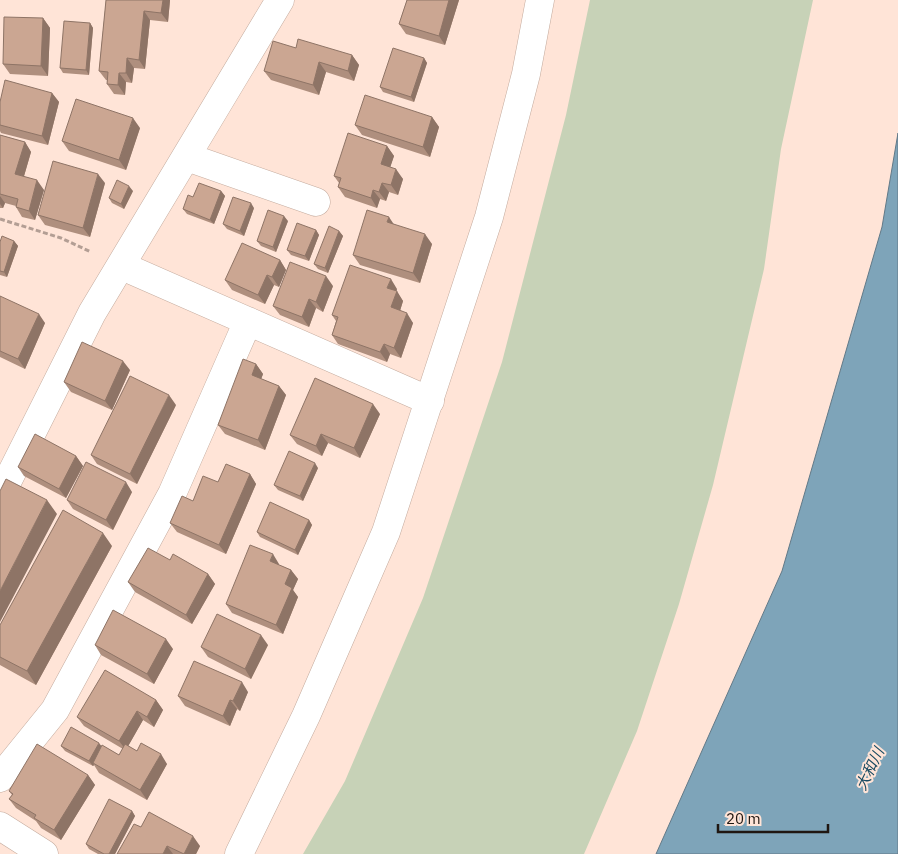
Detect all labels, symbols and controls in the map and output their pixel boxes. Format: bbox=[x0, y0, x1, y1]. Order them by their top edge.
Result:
water label: 大和川 bbox=[851, 743, 889, 793]
scale bar bbox=[718, 802, 828, 834]
text: 20 m bbox=[726, 809, 761, 828]

